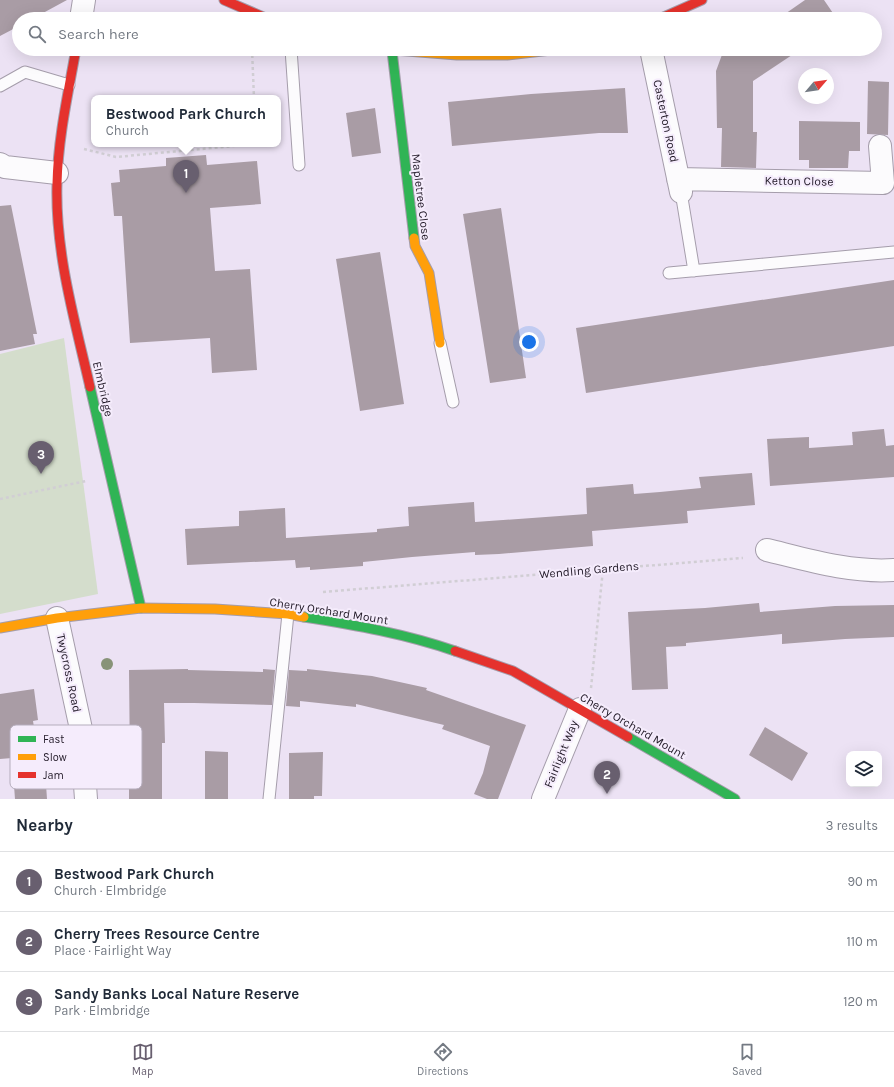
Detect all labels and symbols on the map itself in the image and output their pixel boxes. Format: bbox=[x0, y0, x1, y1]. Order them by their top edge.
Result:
north arrow bbox=[798, 68, 834, 104]
street label: Casterton Road bbox=[650, 78, 682, 164]
street label: Mapletree Close bbox=[409, 153, 433, 241]
pin: 1 bbox=[173, 160, 199, 193]
street label: Ketton Close bbox=[764, 173, 834, 189]
your location bbox=[519, 332, 539, 352]
street label: Elmbridge bbox=[90, 360, 116, 418]
pin: 3 bbox=[28, 441, 54, 474]
street label: Wendling Gardens bbox=[539, 559, 639, 581]
street label: Cherry Orchard Mount bbox=[269, 595, 390, 627]
street label: Twycross Road bbox=[54, 632, 84, 714]
street label: Cherry Orchard Mount bbox=[578, 690, 689, 762]
street label: Fairlight Way bbox=[541, 718, 581, 790]
legend bbox=[10, 725, 142, 789]
text: Fast bbox=[43, 733, 64, 746]
text: Slow bbox=[43, 751, 67, 764]
pin: 2 bbox=[594, 761, 620, 794]
text: Jam bbox=[43, 769, 64, 782]

